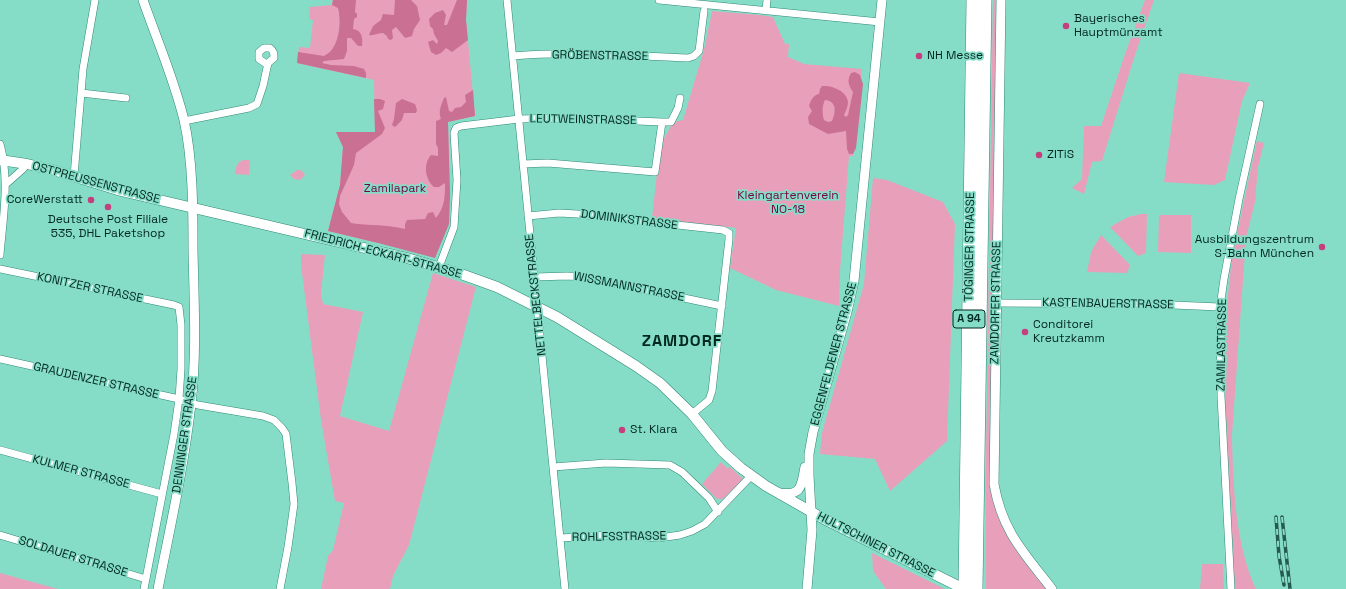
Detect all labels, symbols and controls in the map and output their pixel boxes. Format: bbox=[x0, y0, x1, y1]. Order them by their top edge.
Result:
place label: Bayerisches Hauptmünzamt bbox=[1074, 12, 1163, 40]
marker: Bayerisches Hauptmünzamt bbox=[1061, 21, 1071, 31]
street label: GRÖBENSTRASSE bbox=[552, 48, 648, 64]
place label: NH Messe bbox=[927, 49, 983, 63]
marker: NH Messe bbox=[914, 51, 924, 61]
street label: LEUTWEINSTRASSE bbox=[529, 112, 637, 128]
place label: ZITiS bbox=[1047, 148, 1074, 162]
marker: ZITiS bbox=[1034, 150, 1044, 160]
street label: OSTPREUSSENSTRASSE bbox=[31, 159, 161, 207]
park label: Zamilapark bbox=[364, 182, 426, 196]
park label: Kleingartenverein NO-18 bbox=[737, 189, 839, 217]
street label: TÖGINGER STRASSE bbox=[962, 192, 978, 302]
place label: CoreWerstatt bbox=[7, 193, 83, 207]
marker: CoreWerstatt bbox=[86, 195, 96, 205]
marker: Deutsche Post Filiale 535, DHL Paketshop bbox=[103, 202, 113, 212]
street label: DOMINIKSTRASSE bbox=[579, 207, 679, 233]
place label: Deutsche Post Filiale 535, DHL Paketshop bbox=[48, 213, 168, 241]
street label: FRIEDRICH-ECKART-STRASSE bbox=[303, 226, 463, 282]
street label: NETTELBECKSTRASSE bbox=[522, 233, 550, 357]
place label: Ausbildungszentrum S-Bahn München bbox=[1195, 233, 1314, 261]
street label: ZAMDORFER STRASSE bbox=[988, 241, 1004, 365]
marker: Ausbildungszentrum S-Bahn München bbox=[1317, 242, 1327, 252]
street label: WISSMANNSTRASSE bbox=[572, 269, 686, 305]
street label: KONITZER STRASSE bbox=[36, 270, 144, 306]
street label: EGGENFELDENER STRASSE bbox=[808, 281, 860, 427]
street label: KASTENBAUERSTRASSE bbox=[1042, 296, 1174, 312]
street label: ZAMILASTRASSE bbox=[1214, 299, 1230, 391]
road number: A 94 bbox=[953, 310, 985, 328]
place label: Conditorei Kreutzkamm bbox=[1033, 318, 1105, 346]
marker: Conditorei Kreutzkamm bbox=[1020, 327, 1030, 337]
district label: ZAMDORF bbox=[642, 332, 722, 352]
street label: GRAUDENZER STRASSE bbox=[32, 360, 160, 402]
street label: DENNINGER STRASSE bbox=[170, 376, 200, 494]
place label: St. Klara bbox=[630, 423, 677, 437]
marker: St. Klara bbox=[617, 425, 627, 435]
street label: KULMER STRASSE bbox=[31, 452, 131, 492]
street label: HULTSCHINER STRASSE bbox=[815, 509, 937, 581]
street label: ROHLFSSTRASSE bbox=[572, 529, 666, 545]
street label: SOLDAUER STRASSE bbox=[17, 534, 129, 580]

